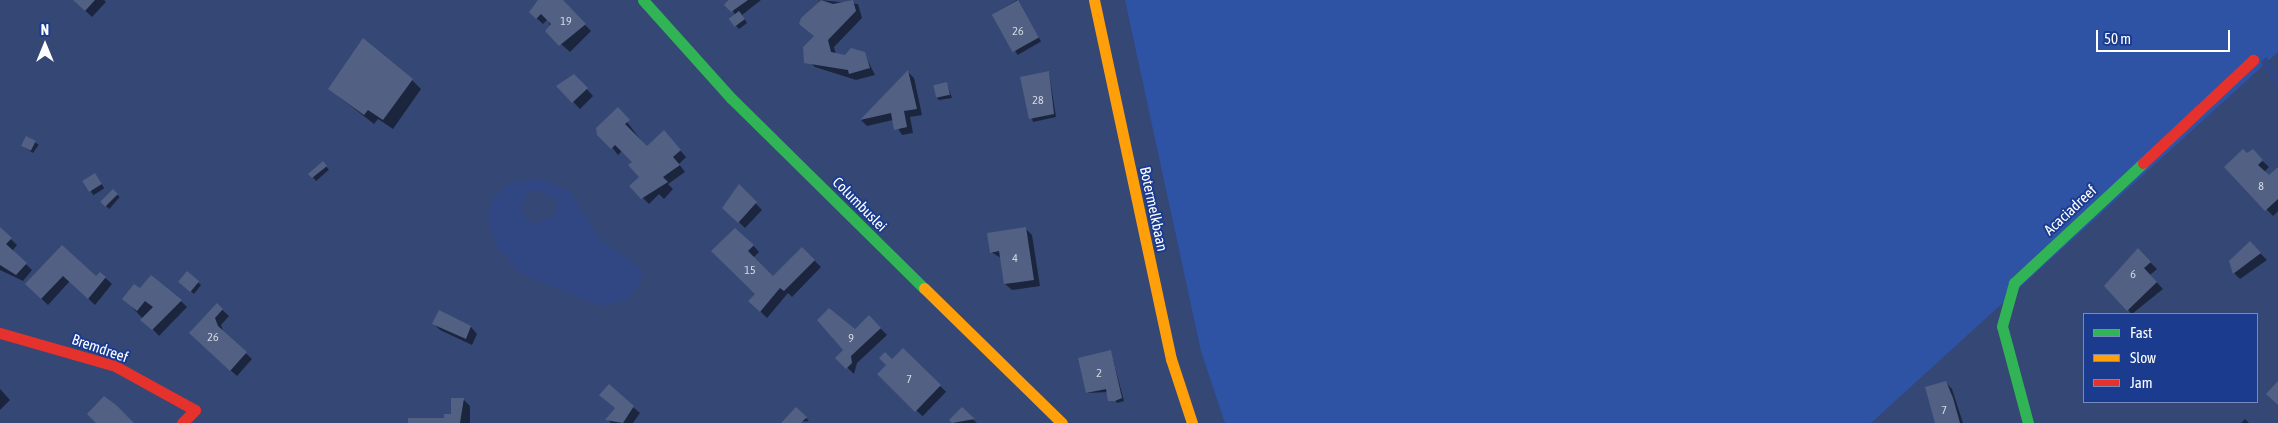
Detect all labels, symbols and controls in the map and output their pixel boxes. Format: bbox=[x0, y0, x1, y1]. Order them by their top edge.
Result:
house number: 19 bbox=[560, 15, 572, 29]
north arrow bbox=[20, 20, 70, 70]
scale bar bbox=[2098, 20, 2232, 52]
text: N bbox=[41, 22, 49, 38]
house number: 26 bbox=[1012, 25, 1024, 39]
text: 50 m bbox=[2104, 30, 2131, 47]
house number: 28 bbox=[1032, 94, 1044, 108]
street label: Botermelkbaan bbox=[1136, 165, 1172, 253]
street label: Columbuslei bbox=[829, 173, 891, 235]
house number: 8 bbox=[2258, 180, 2264, 194]
street label: Acaciadreef bbox=[2040, 181, 2100, 239]
house number: 4 bbox=[1012, 252, 1018, 266]
house number: 15 bbox=[744, 264, 756, 278]
house number: 6 bbox=[2130, 268, 2136, 282]
legend bbox=[2083, 313, 2258, 403]
text: Fast bbox=[2130, 324, 2152, 341]
street label: Bremdreef bbox=[69, 330, 131, 366]
house number: 26 bbox=[207, 331, 219, 345]
house number: 9 bbox=[848, 332, 854, 346]
text: Slow bbox=[2130, 349, 2156, 366]
house number: 2 bbox=[1096, 367, 1102, 381]
house number: 7 bbox=[906, 373, 912, 387]
text: Jam bbox=[2130, 374, 2153, 391]
house number: 7 bbox=[1941, 404, 1947, 418]

